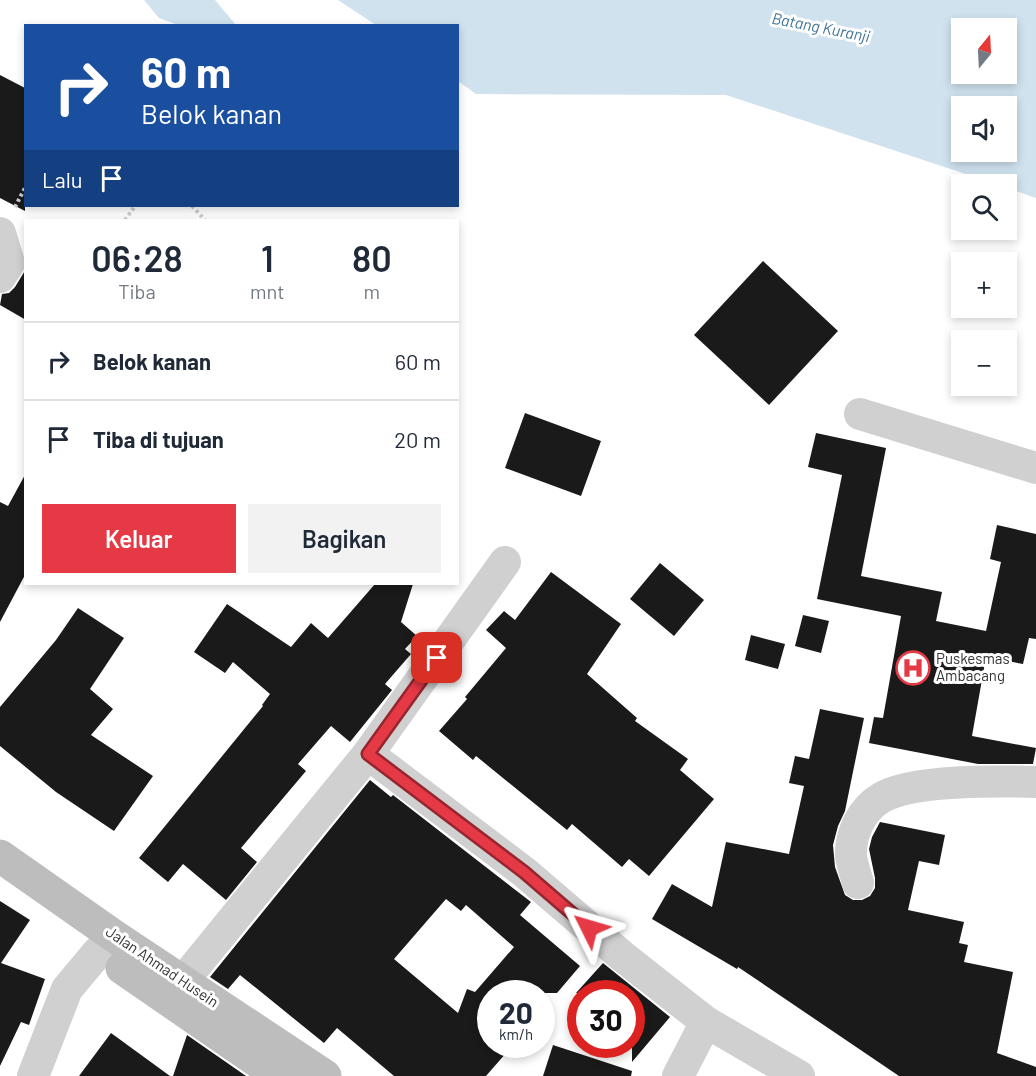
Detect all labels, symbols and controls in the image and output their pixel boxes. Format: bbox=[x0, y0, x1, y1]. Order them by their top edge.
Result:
water label: Batang Kuranji bbox=[770, 8, 872, 45]
north arrow bbox=[951, 18, 1017, 84]
map controls bbox=[951, 18, 1017, 396]
text: 60 m bbox=[141, 46, 231, 96]
icon: right bbox=[42, 48, 120, 126]
button: sound bbox=[951, 96, 1017, 162]
text: Belok kanan bbox=[141, 97, 282, 129]
icon: arrive bbox=[95, 162, 128, 195]
text: Lalu bbox=[42, 166, 83, 192]
button: search bbox=[951, 174, 1017, 240]
text: 06:28 bbox=[91, 236, 183, 279]
text: 1 bbox=[261, 236, 274, 279]
text: 80 bbox=[352, 236, 392, 279]
button: + bbox=[951, 252, 1017, 318]
text: Tiba bbox=[118, 279, 156, 303]
text: mnt bbox=[250, 279, 285, 303]
text: m bbox=[364, 279, 380, 303]
button: − bbox=[951, 330, 1017, 396]
icon: right bbox=[42, 345, 75, 378]
text: Belok kanan bbox=[93, 348, 211, 374]
text: 60 m bbox=[395, 348, 441, 374]
icon: arrive bbox=[42, 423, 75, 456]
text: Tiba di tujuan bbox=[93, 426, 224, 452]
text: 20 m bbox=[394, 426, 441, 452]
button: Keluar bbox=[42, 504, 236, 573]
button: Bagikan bbox=[248, 504, 441, 573]
pin bbox=[411, 632, 462, 683]
icon: arrive bbox=[420, 641, 453, 674]
place label: Puskesmas Ambacang bbox=[936, 649, 1010, 684]
hospital icon: Puskesmas Ambacang bbox=[895, 650, 931, 686]
position arrow bbox=[557, 896, 621, 960]
street label: Jalan Ahmad Husein bbox=[103, 922, 222, 1011]
speed limit sign: 30 bbox=[567, 980, 645, 1058]
text: 20 bbox=[499, 994, 533, 1030]
text: km/h bbox=[499, 1025, 533, 1043]

